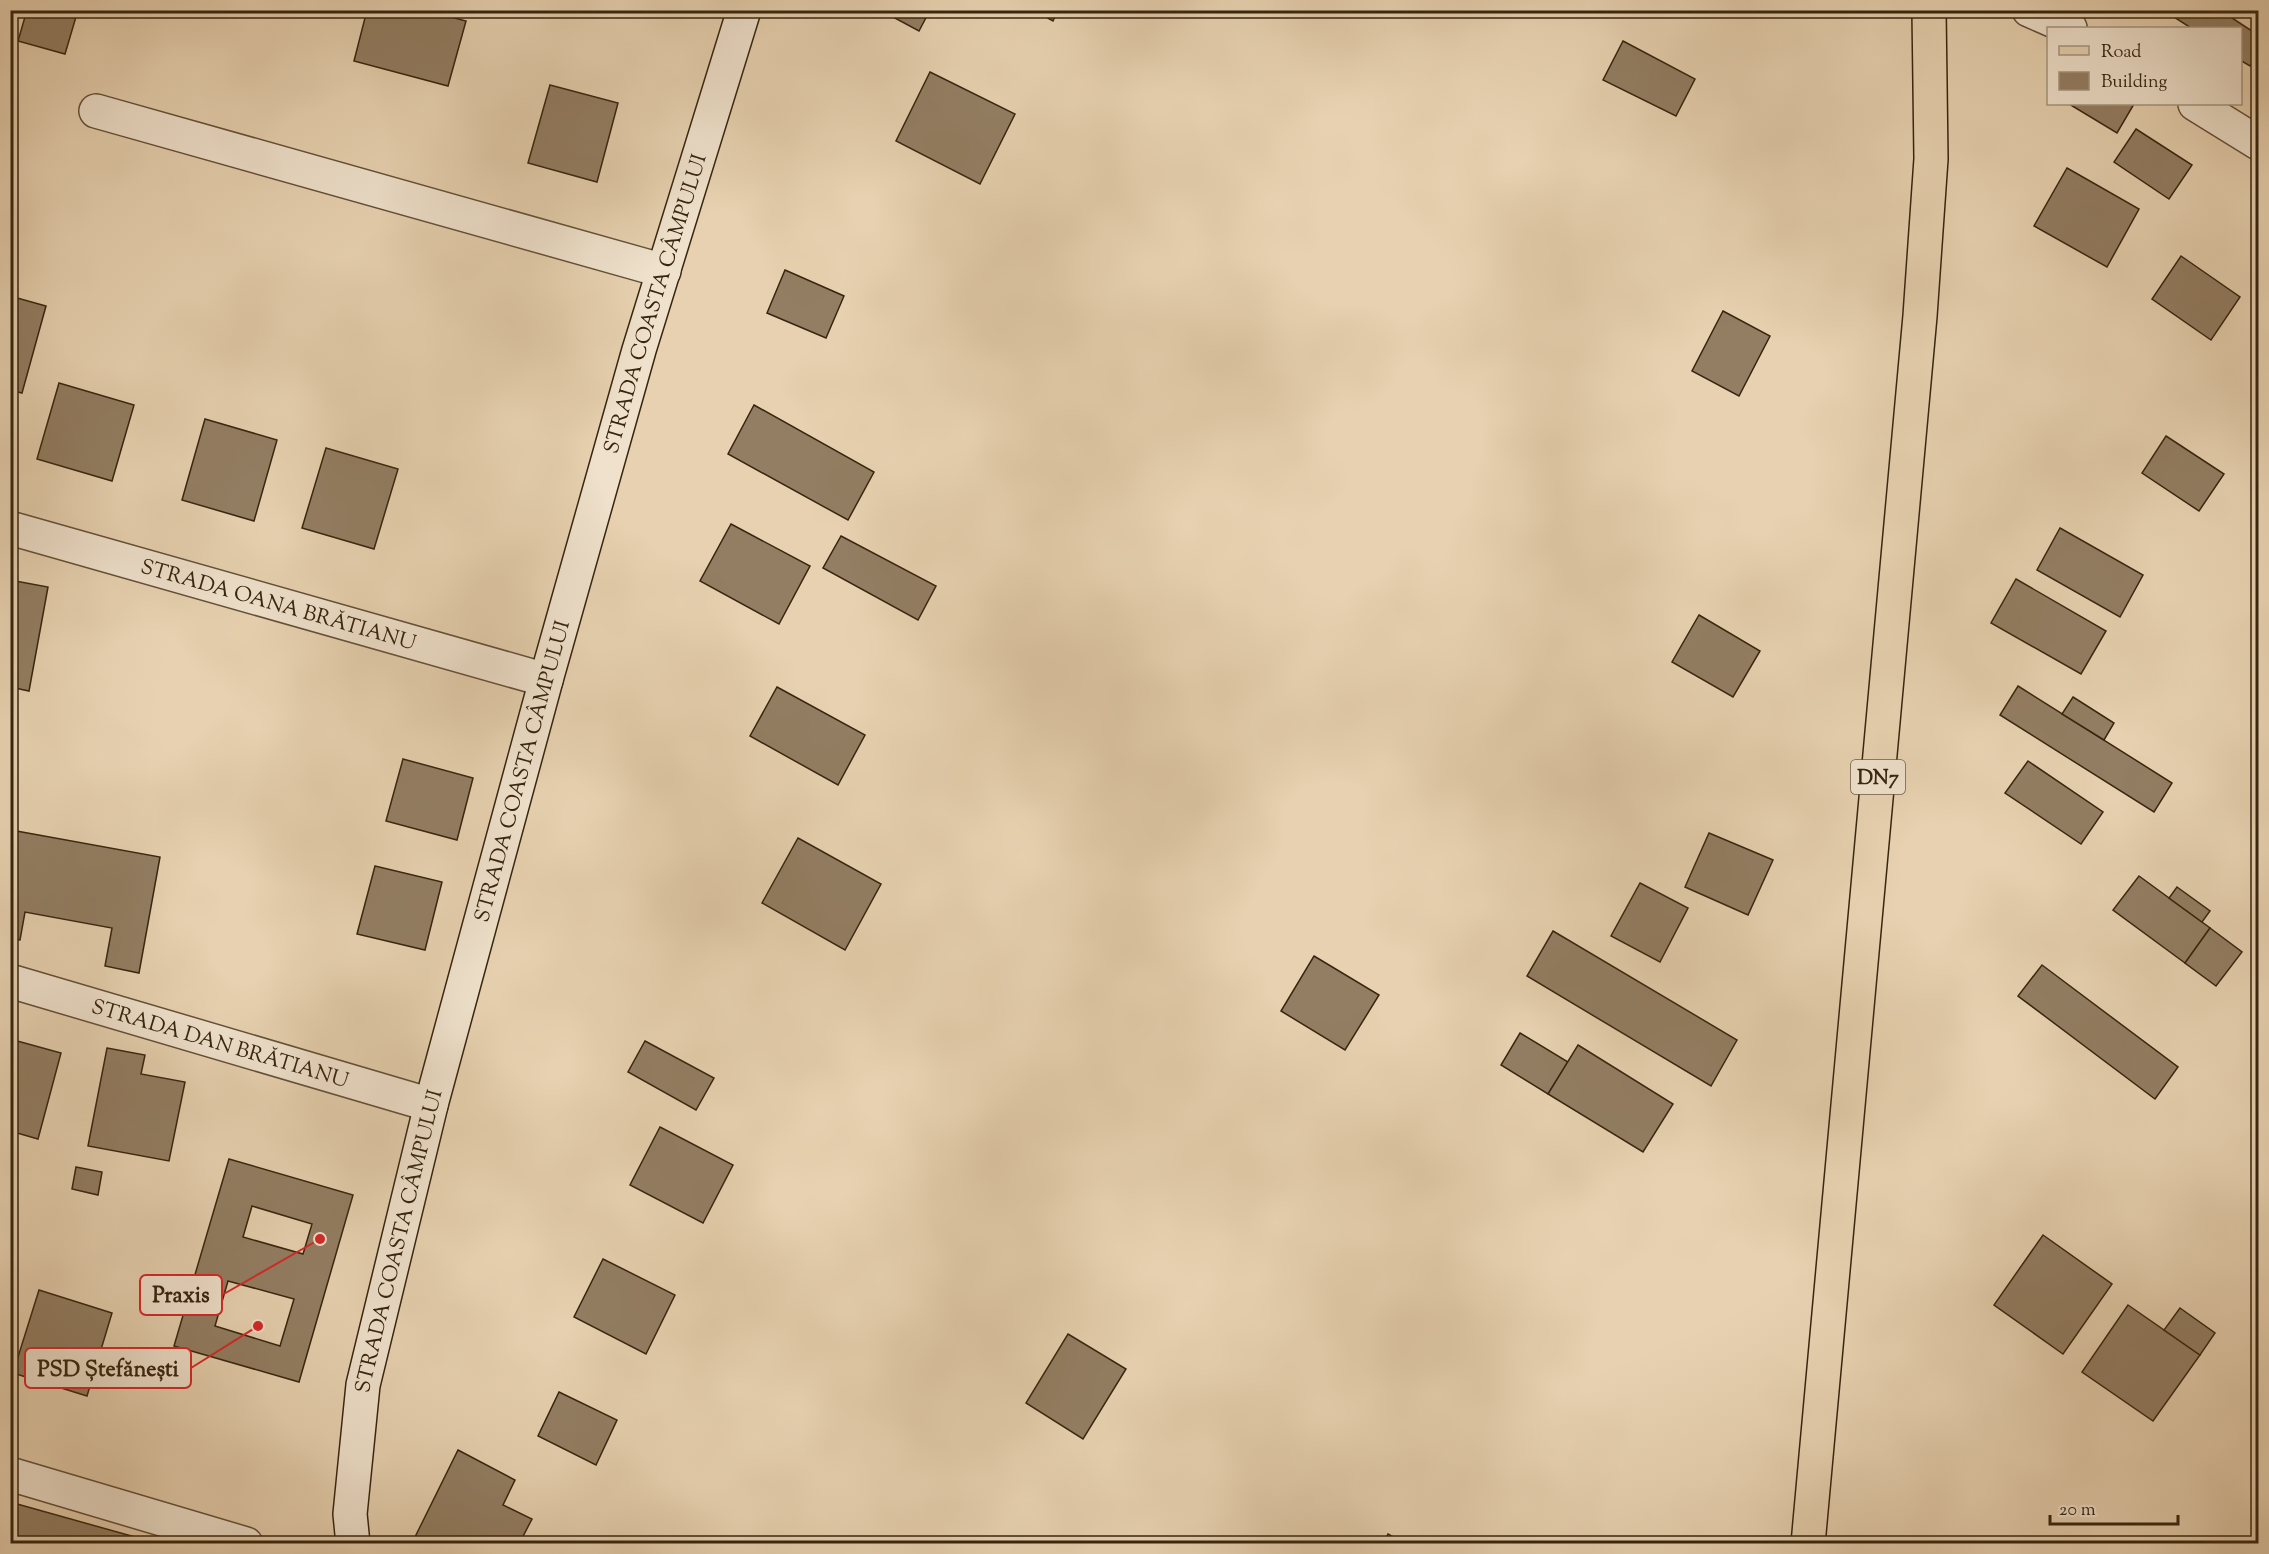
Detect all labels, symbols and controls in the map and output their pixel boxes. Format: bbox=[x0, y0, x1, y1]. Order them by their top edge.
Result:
legend bbox=[2047, 27, 2242, 105]
text: Road bbox=[2101, 40, 2141, 66]
text: Building bbox=[2101, 70, 2167, 96]
street label: STRADA COASTA CÂMPULUI bbox=[597, 150, 716, 458]
street label: STRADA OANA BRĂTIANU bbox=[137, 553, 419, 659]
street label: STRADA COASTA CÂMPULUI bbox=[468, 617, 579, 926]
road number: DN7 bbox=[1851, 760, 1905, 794]
street label: STRADA DAN BRĂTIANU bbox=[87, 993, 352, 1097]
street label: STRADA COASTA CÂMPULUI bbox=[349, 1086, 452, 1394]
callout: Praxis bbox=[140, 1275, 222, 1315]
text: Praxis bbox=[152, 1281, 210, 1313]
callout: PSD Ștefănești bbox=[25, 1348, 191, 1388]
text: PSD Ștefănești bbox=[37, 1355, 180, 1387]
scale bar bbox=[2050, 1488, 2178, 1526]
text: 20 m bbox=[2059, 1498, 2096, 1524]

